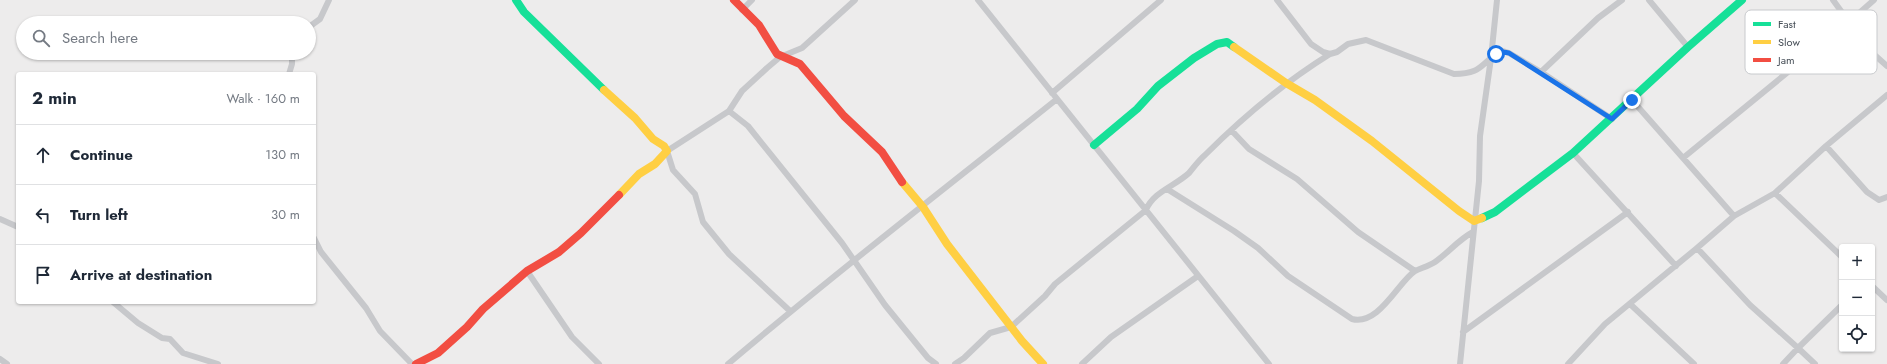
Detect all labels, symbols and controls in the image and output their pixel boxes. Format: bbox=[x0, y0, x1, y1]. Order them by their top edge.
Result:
legend bbox=[1745, 10, 1877, 74]
search box bbox=[16, 16, 316, 60]
text: Fast bbox=[1778, 16, 1796, 32]
icon: search bbox=[30, 27, 52, 49]
text: Search here bbox=[62, 27, 138, 49]
text: Slow bbox=[1778, 34, 1800, 50]
route start bbox=[1487, 45, 1505, 63]
text: Jam bbox=[1776, 52, 1795, 68]
text: 2 min bbox=[32, 86, 77, 110]
text: Walk · 160 m bbox=[227, 89, 300, 108]
route end bbox=[1623, 91, 1641, 109]
icon: ahead bbox=[32, 144, 54, 166]
text: Continue bbox=[70, 144, 133, 166]
text: 130 m bbox=[265, 145, 300, 164]
icon: left bbox=[32, 204, 54, 226]
text: Turn left bbox=[70, 204, 128, 226]
text: 30 m bbox=[271, 205, 300, 224]
map controls bbox=[1839, 244, 1875, 352]
button: + bbox=[1839, 244, 1875, 280]
icon: arrive bbox=[32, 264, 54, 286]
text: Arrive at destination bbox=[70, 264, 212, 286]
button: − bbox=[1839, 280, 1875, 316]
button: locate bbox=[1839, 316, 1875, 352]

